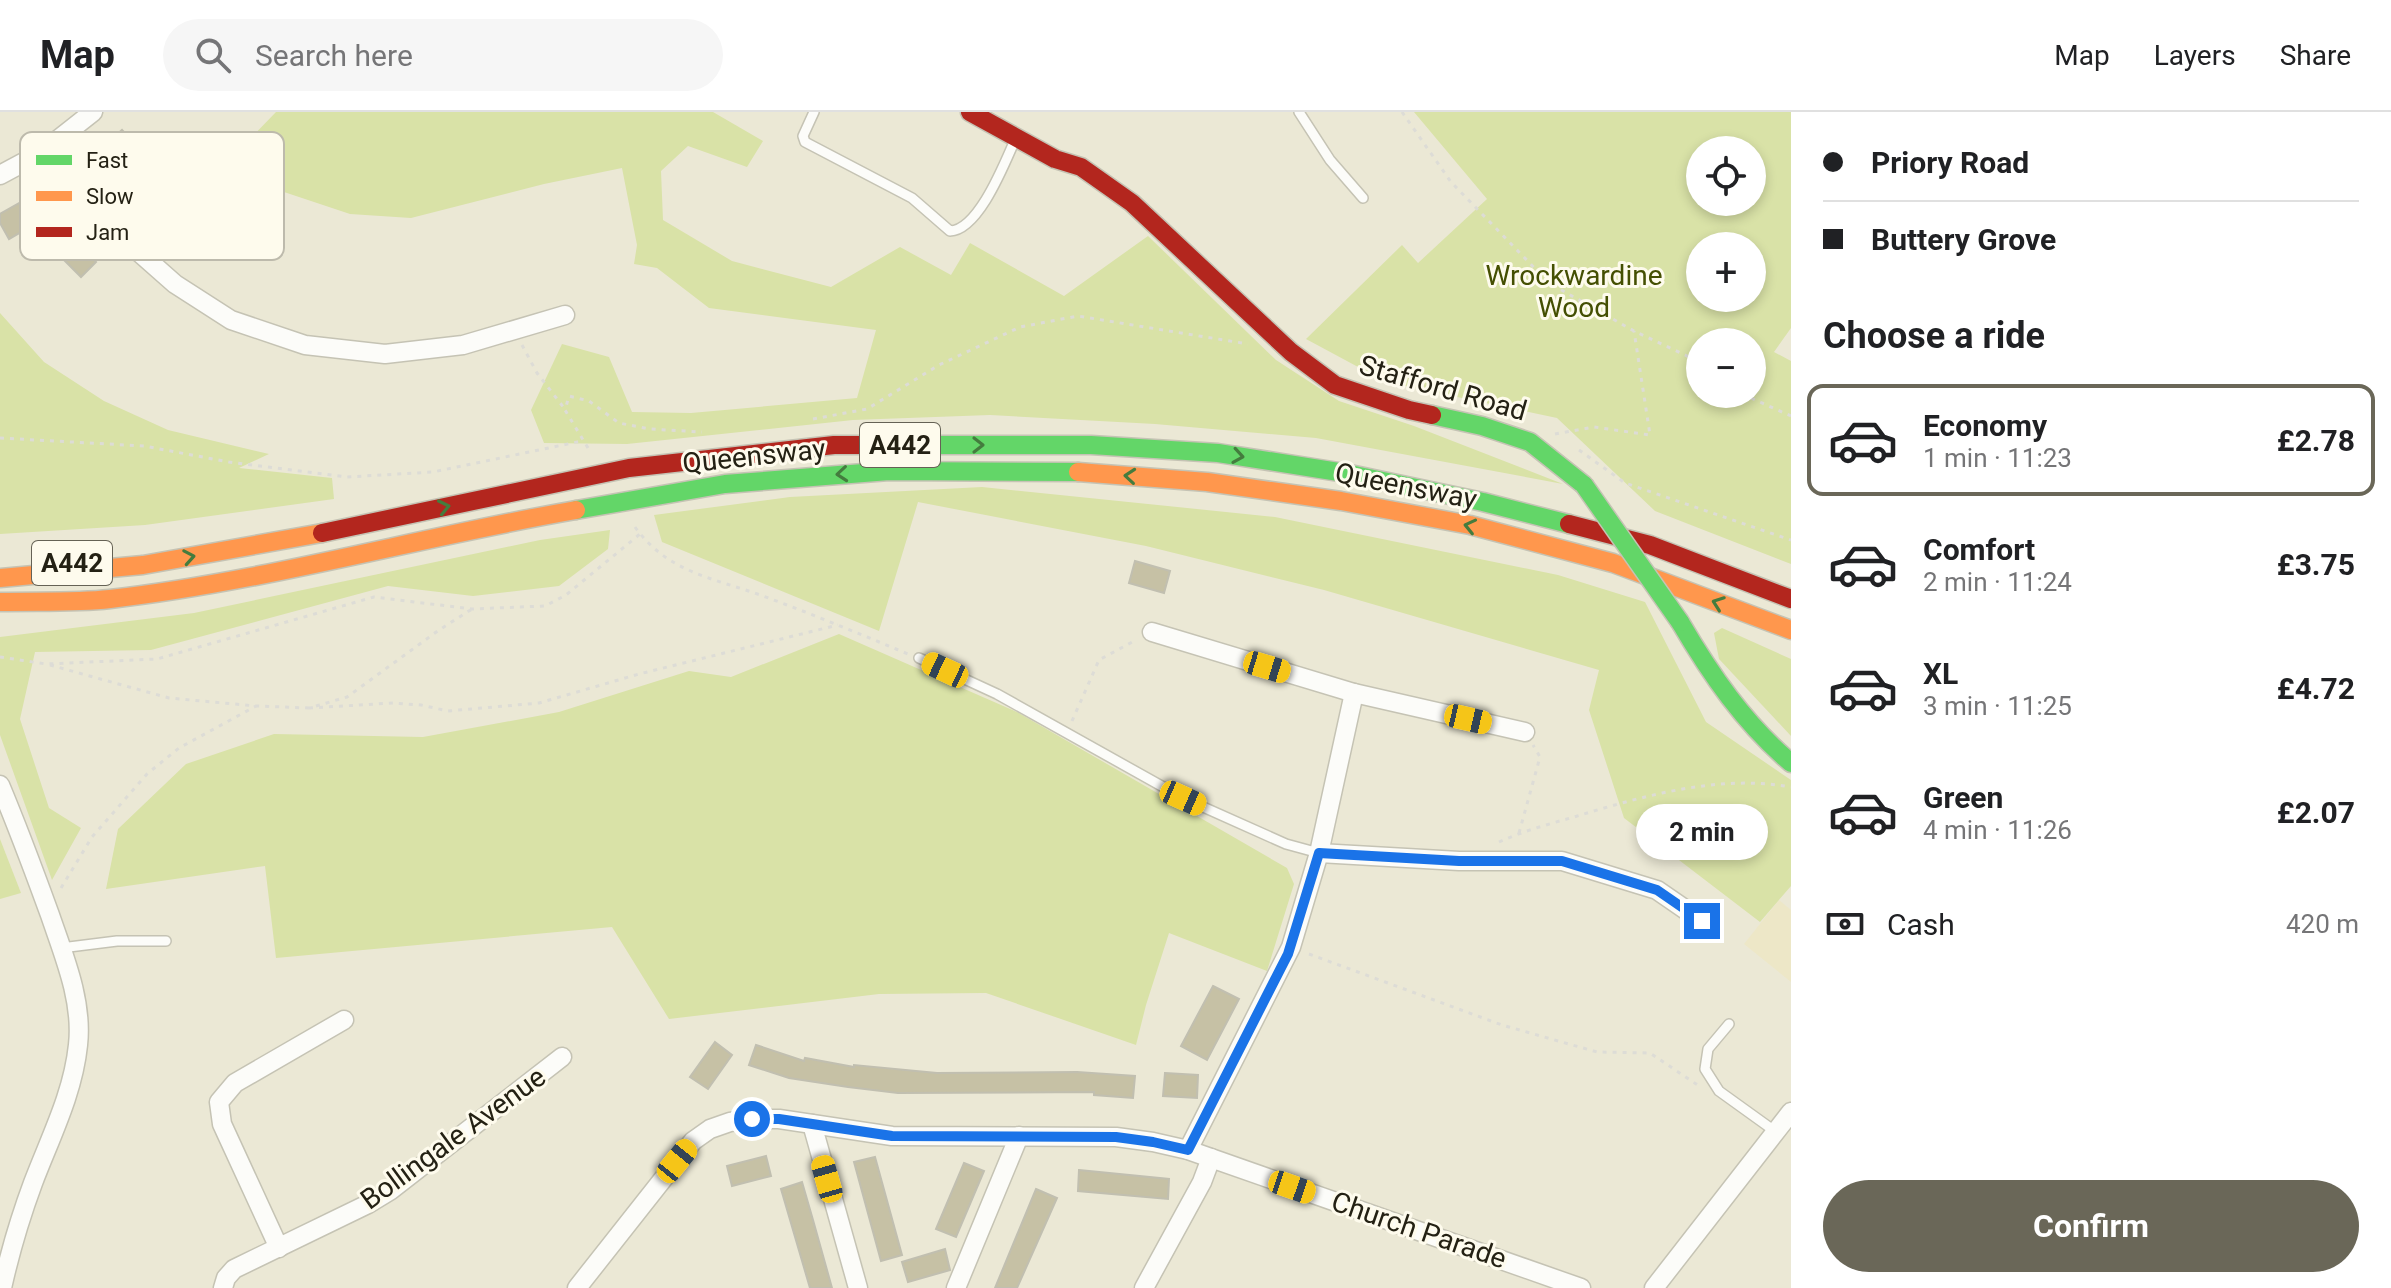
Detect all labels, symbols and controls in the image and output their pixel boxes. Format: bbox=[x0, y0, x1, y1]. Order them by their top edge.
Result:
search box bbox=[163, 19, 723, 91]
text: Map bbox=[40, 33, 115, 77]
icon: search bbox=[191, 33, 235, 77]
text: Search here bbox=[255, 38, 413, 73]
text: Map bbox=[2054, 39, 2110, 72]
text: Layers bbox=[2154, 39, 2236, 72]
text: Share bbox=[2280, 39, 2351, 72]
legend bbox=[20, 132, 284, 260]
map controls bbox=[1686, 136, 1766, 408]
button: locate bbox=[1686, 136, 1766, 216]
text: Priory Road bbox=[1871, 145, 2029, 180]
text: Fast bbox=[86, 148, 128, 173]
text: Slow bbox=[86, 184, 134, 209]
text: Jam bbox=[86, 220, 129, 245]
text: Buttery Grove bbox=[1871, 222, 2056, 257]
button: + bbox=[1686, 232, 1766, 312]
park label: Wrockwardine Wood bbox=[1486, 259, 1663, 324]
text: Choose a ride bbox=[1823, 315, 2045, 357]
button: − bbox=[1686, 328, 1766, 408]
street label: Stafford Road bbox=[1355, 348, 1531, 428]
icon: car bbox=[1827, 404, 1899, 476]
text: Economy bbox=[1923, 408, 2047, 443]
road number: A442 bbox=[860, 423, 940, 467]
text: £2.78 bbox=[2277, 423, 2355, 458]
street label: Queensway bbox=[681, 432, 827, 480]
one-way arrow bbox=[972, 436, 985, 454]
text: 1 min · 11:23 bbox=[1923, 443, 2072, 473]
one-way arrow bbox=[1231, 447, 1245, 464]
street label: Queensway bbox=[1332, 456, 1480, 516]
one-way arrow bbox=[835, 465, 848, 482]
one-way arrow bbox=[1123, 468, 1136, 485]
one-way arrow bbox=[436, 499, 450, 516]
one-way arrow bbox=[1464, 518, 1477, 535]
icon: car bbox=[1827, 528, 1899, 600]
text: Comfort bbox=[1923, 532, 2035, 567]
road number: A442 bbox=[32, 541, 112, 585]
text: £3.75 bbox=[2277, 547, 2355, 582]
one-way arrow bbox=[182, 549, 196, 566]
text: 2 min · 11:24 bbox=[1923, 567, 2072, 597]
one-way arrow bbox=[1712, 596, 1726, 612]
car bbox=[918, 649, 972, 691]
car bbox=[1241, 649, 1293, 685]
icon: car bbox=[1827, 652, 1899, 724]
text: XL bbox=[1923, 656, 1958, 691]
text: £4.72 bbox=[2277, 671, 2355, 706]
text: 3 min · 11:25 bbox=[1923, 691, 2072, 721]
car bbox=[1442, 702, 1494, 736]
icon: car bbox=[1827, 776, 1899, 848]
car bbox=[1156, 777, 1210, 819]
text: Green bbox=[1923, 780, 2003, 815]
text: £2.07 bbox=[2277, 795, 2355, 830]
callout: 2 min bbox=[1636, 805, 1768, 861]
text: 4 min · 11:26 bbox=[1923, 815, 2072, 845]
text: 2 min bbox=[1669, 817, 1735, 847]
icon: cash bbox=[1823, 902, 1867, 946]
route end bbox=[1684, 903, 1720, 939]
text: Cash bbox=[1887, 907, 1955, 942]
text: 420 m bbox=[2286, 909, 2359, 939]
street label: Bollingale Avenue bbox=[354, 1060, 552, 1216]
route start bbox=[734, 1101, 770, 1137]
car bbox=[653, 1135, 701, 1187]
car bbox=[809, 1153, 845, 1205]
car bbox=[1265, 1168, 1319, 1206]
button: Confirm bbox=[1823, 1180, 2359, 1272]
street label: Church Parade bbox=[1327, 1185, 1511, 1275]

